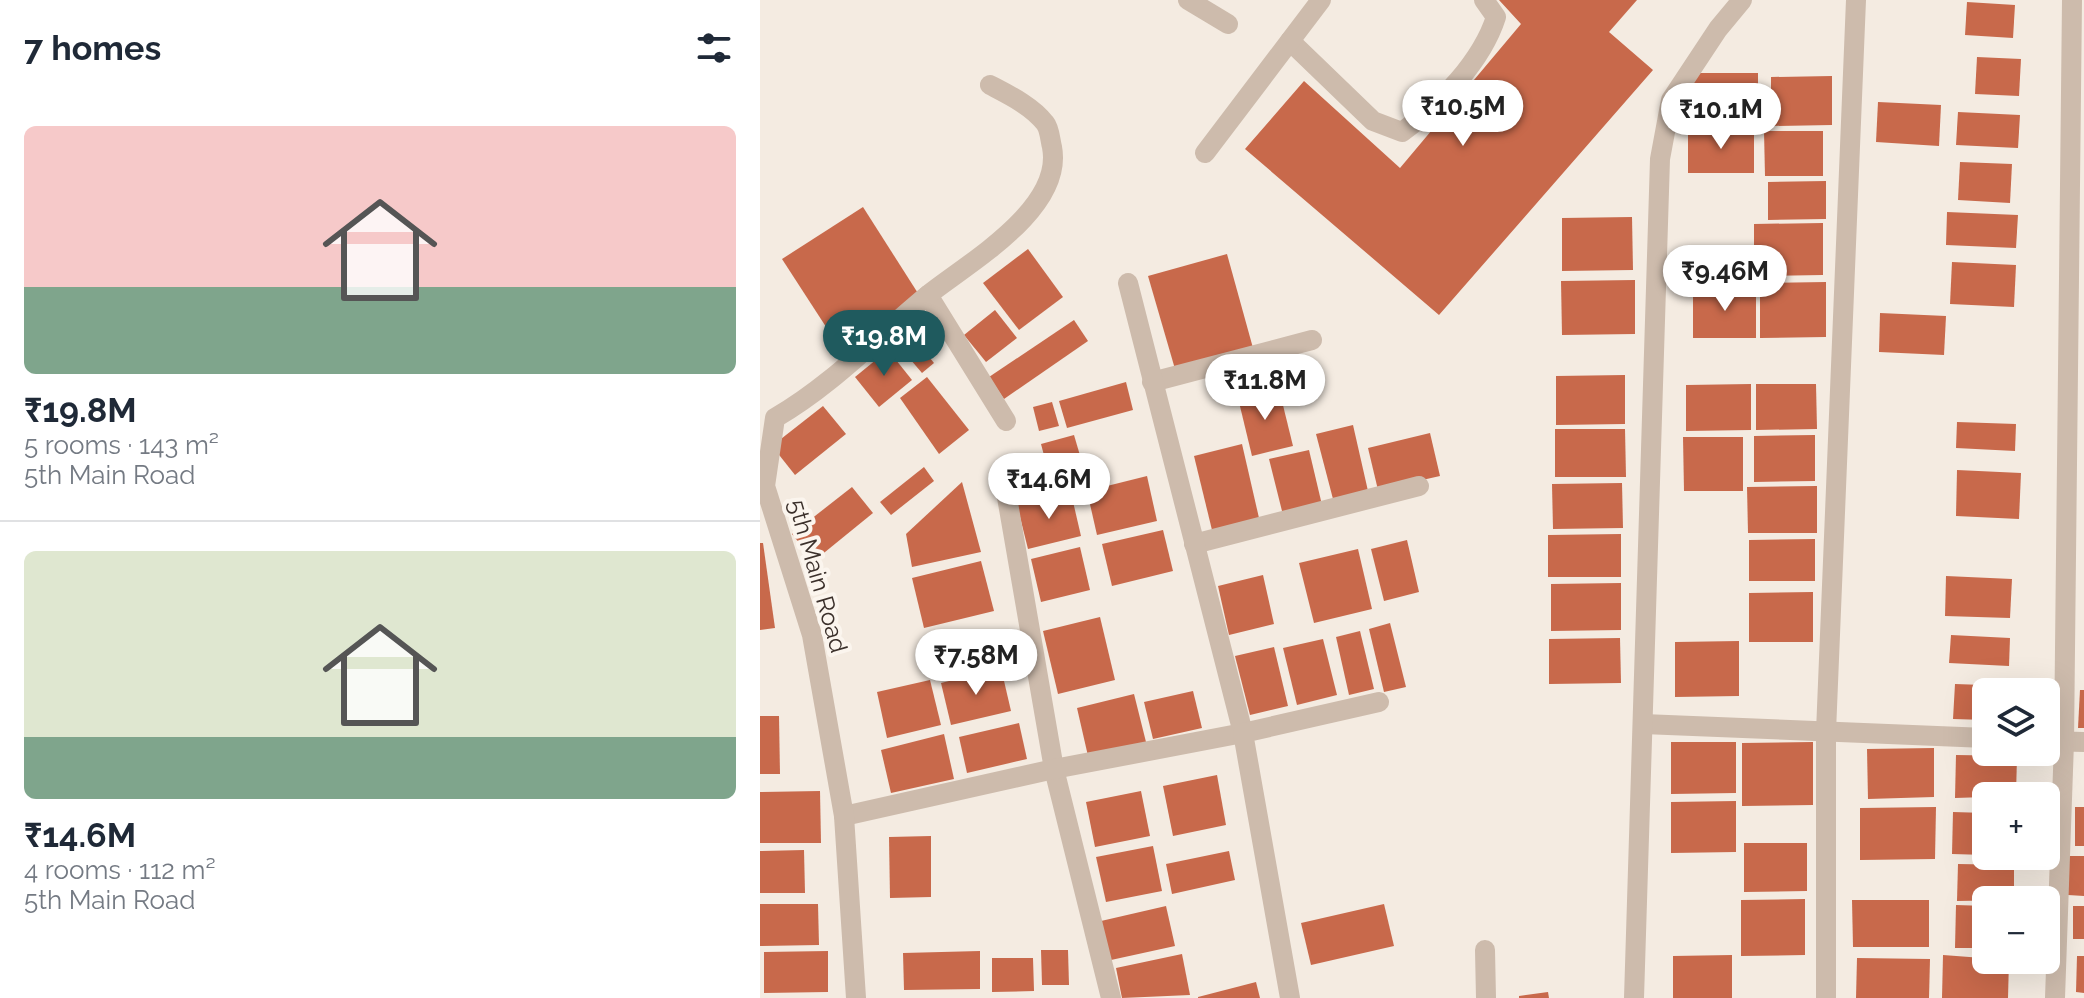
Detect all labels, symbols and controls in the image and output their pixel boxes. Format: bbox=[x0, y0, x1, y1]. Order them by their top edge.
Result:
icon: filters bbox=[692, 26, 736, 70]
text: 7 homes bbox=[24, 28, 161, 68]
pin: ₹10.5M bbox=[1398, 80, 1528, 148]
pin: ₹10.1M bbox=[1656, 83, 1786, 151]
text: ₹10.5M bbox=[1420, 91, 1506, 121]
text: ₹10.1M bbox=[1679, 94, 1763, 124]
icon: home bbox=[308, 178, 452, 322]
pin: ₹9.46M bbox=[1660, 245, 1790, 313]
text: ₹9.46M bbox=[1681, 256, 1769, 286]
pin: ₹19.8M bbox=[819, 310, 949, 378]
text: ₹19.8M bbox=[841, 321, 927, 351]
pin: ₹11.8M bbox=[1200, 354, 1330, 422]
text: ₹11.8M bbox=[1223, 365, 1307, 395]
text: ₹19.8M bbox=[24, 390, 137, 430]
text: 5 rooms · 143 m² bbox=[24, 430, 219, 460]
pin: ₹14.6M bbox=[984, 453, 1114, 521]
text: 5th Main Road bbox=[24, 460, 195, 490]
text: ₹14.6M bbox=[1006, 464, 1092, 494]
street label: 5th Main Road bbox=[782, 496, 854, 656]
icon: home bbox=[308, 603, 452, 747]
pin: ₹7.58M bbox=[911, 629, 1041, 697]
text: ₹7.58M bbox=[933, 640, 1019, 670]
map controls bbox=[1972, 678, 2060, 974]
button: layers bbox=[1972, 678, 2060, 766]
button: + bbox=[1972, 782, 2060, 870]
text: ₹14.6M bbox=[24, 815, 136, 855]
text: 4 rooms · 112 m² bbox=[24, 855, 216, 885]
text: 5th Main Road bbox=[24, 885, 195, 915]
button: − bbox=[1972, 886, 2060, 974]

